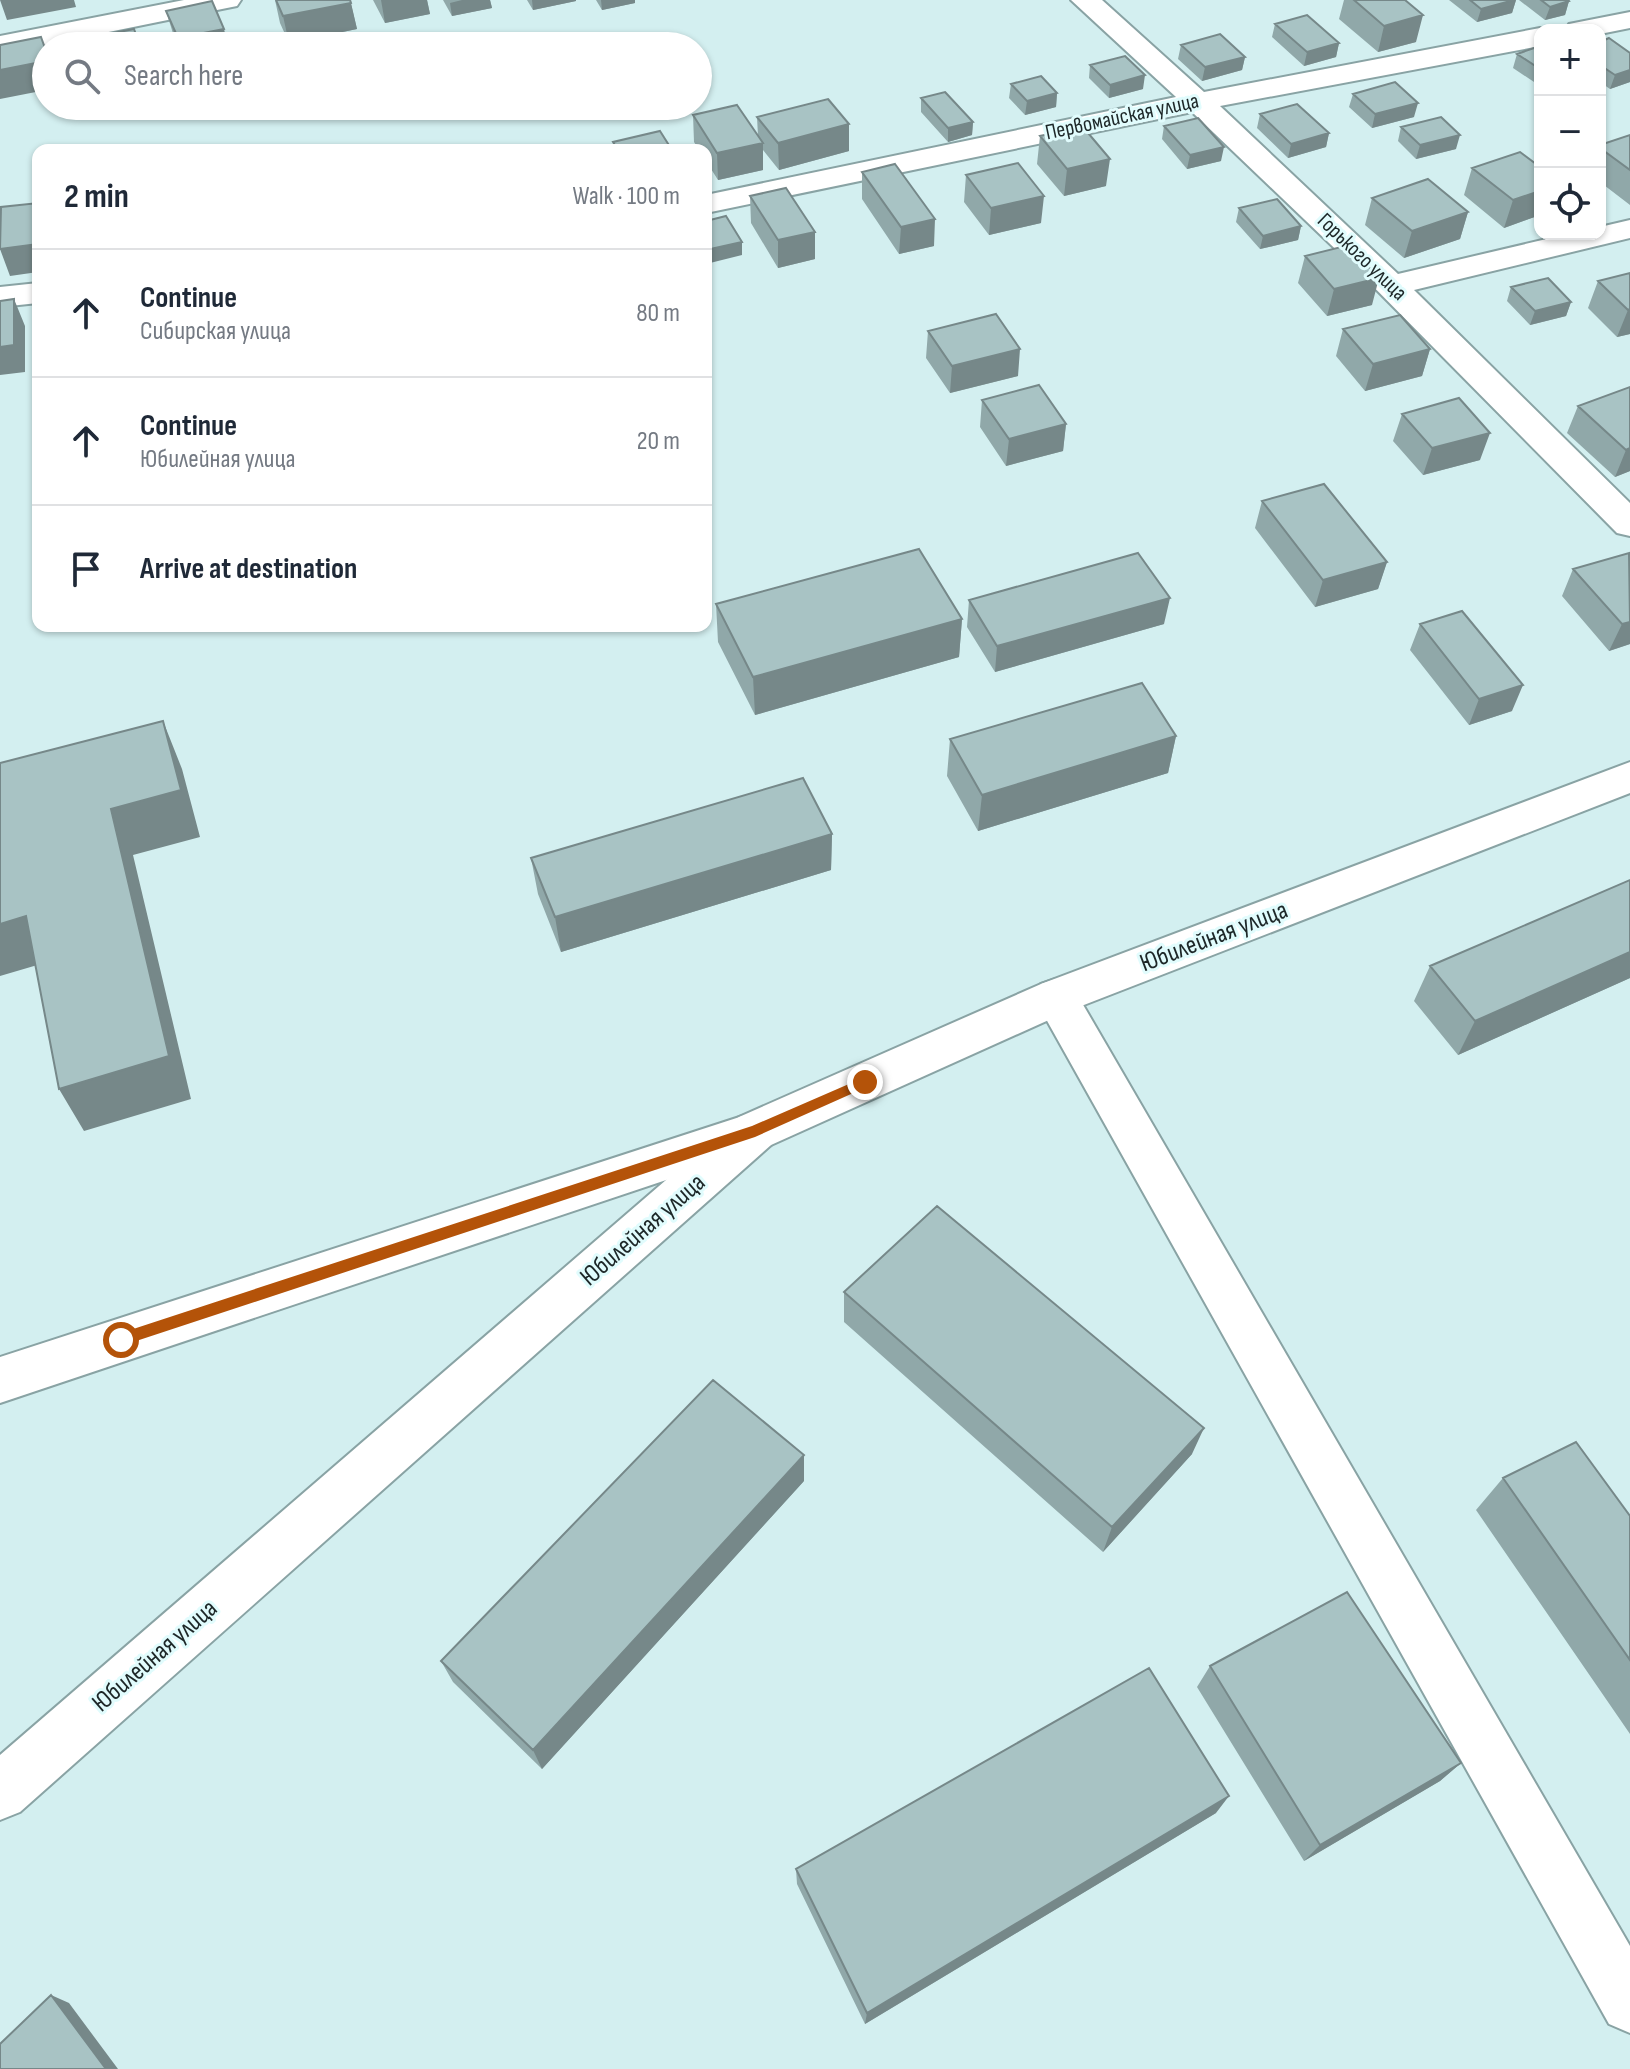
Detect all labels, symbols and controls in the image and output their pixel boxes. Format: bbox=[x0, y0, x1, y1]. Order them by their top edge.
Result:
map controls bbox=[1534, 24, 1606, 240]
button: + bbox=[1534, 24, 1606, 96]
search box bbox=[32, 32, 712, 120]
icon: search bbox=[60, 54, 104, 98]
text: Search here bbox=[124, 58, 243, 94]
street label: Первомайская улица bbox=[1043, 88, 1201, 146]
button: − bbox=[1534, 96, 1606, 168]
button: locate bbox=[1534, 168, 1606, 240]
text: 2 min bbox=[64, 176, 129, 217]
text: Walk · 100 m bbox=[572, 181, 680, 212]
street label: Горького улица bbox=[1311, 208, 1413, 306]
text: Continue bbox=[140, 280, 237, 316]
icon: ahead bbox=[64, 291, 108, 335]
text: 80 m bbox=[636, 298, 680, 329]
text: Сибирская улица bbox=[140, 316, 291, 347]
text: Continue bbox=[140, 408, 237, 444]
icon: ahead bbox=[64, 419, 108, 463]
text: 20 m bbox=[637, 426, 680, 457]
text: Юбилейная улица bbox=[140, 444, 295, 475]
icon: arrive bbox=[64, 547, 108, 591]
text: Arrive at destination bbox=[140, 551, 357, 587]
street label: Юбилейная улица bbox=[1136, 895, 1292, 979]
route end bbox=[847, 1064, 883, 1100]
street label: Юбилейная улица bbox=[574, 1167, 712, 1293]
route start bbox=[103, 1322, 139, 1358]
street label: Юбилейная улица bbox=[86, 1593, 224, 1719]

